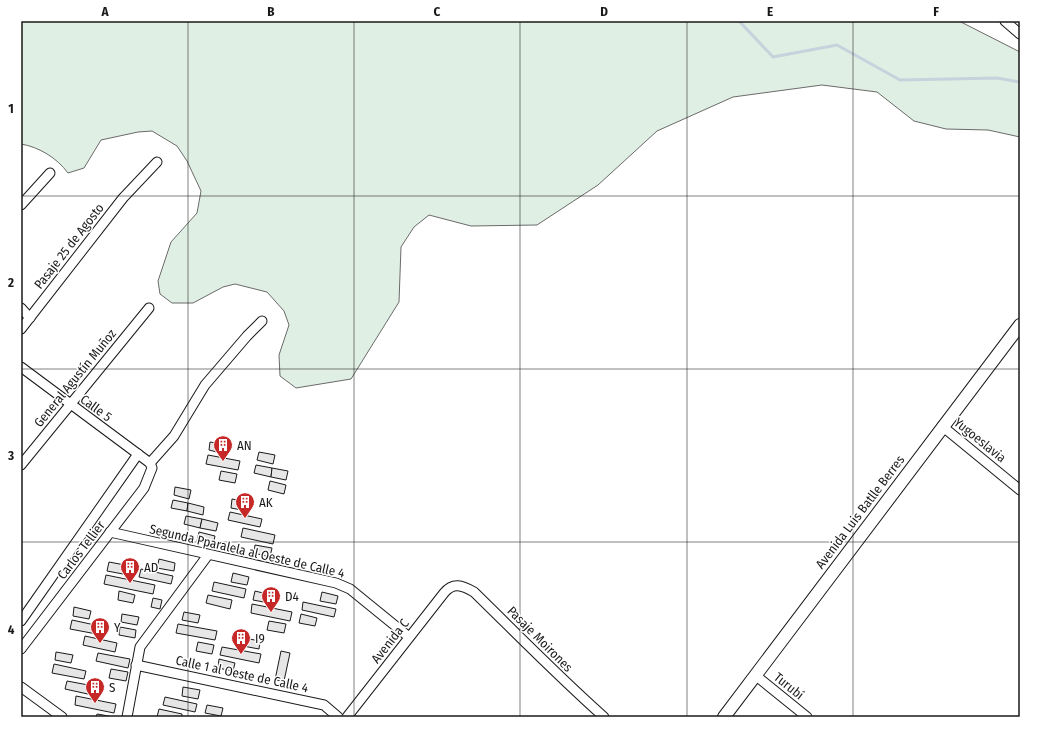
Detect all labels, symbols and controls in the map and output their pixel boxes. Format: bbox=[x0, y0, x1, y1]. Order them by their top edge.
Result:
text: A bbox=[100, 4, 109, 19]
text: B bbox=[267, 4, 275, 19]
text: C bbox=[434, 4, 441, 19]
text: D bbox=[600, 4, 608, 19]
text: E bbox=[767, 4, 773, 19]
text: F bbox=[933, 4, 939, 19]
text: 1 bbox=[8, 101, 14, 116]
street label: Pasaje 25 de Agosto bbox=[31, 200, 107, 292]
text: 2 bbox=[7, 275, 14, 290]
street label: General Agustín Muñoz bbox=[31, 326, 119, 430]
street label: Calle 5 bbox=[77, 392, 115, 424]
street label: Yugoeslavia bbox=[951, 415, 1009, 465]
building icon: AN bbox=[212, 434, 234, 462]
place label: AN bbox=[237, 438, 252, 453]
text: 3 bbox=[7, 448, 14, 463]
street label: Avenida Luis Batlle Berres bbox=[813, 452, 908, 572]
building icon: AK bbox=[234, 491, 256, 519]
place label: AK bbox=[259, 495, 273, 510]
street label: Carlos Tellier bbox=[54, 518, 108, 582]
street label: Segunda Pparalela al Oeste de Calle 4 bbox=[148, 521, 346, 581]
building icon: AD bbox=[119, 556, 141, 584]
place label: AD bbox=[144, 560, 158, 575]
building icon: D4 bbox=[260, 585, 282, 613]
place label: D4 bbox=[285, 589, 299, 604]
street label: Pasaje Moirones bbox=[504, 603, 576, 675]
building icon: Y bbox=[89, 616, 111, 644]
street label: Avenida C bbox=[368, 616, 412, 666]
place label: Y bbox=[114, 620, 121, 635]
text: 4 bbox=[8, 622, 15, 637]
building icon: I9 bbox=[230, 627, 252, 655]
place label: I9 bbox=[255, 631, 265, 646]
street label: Calle 1 al Oeste de Calle 4 bbox=[174, 653, 310, 695]
street label: Turubí bbox=[771, 670, 807, 702]
building icon: S bbox=[84, 676, 106, 704]
place label: S bbox=[109, 680, 115, 695]

